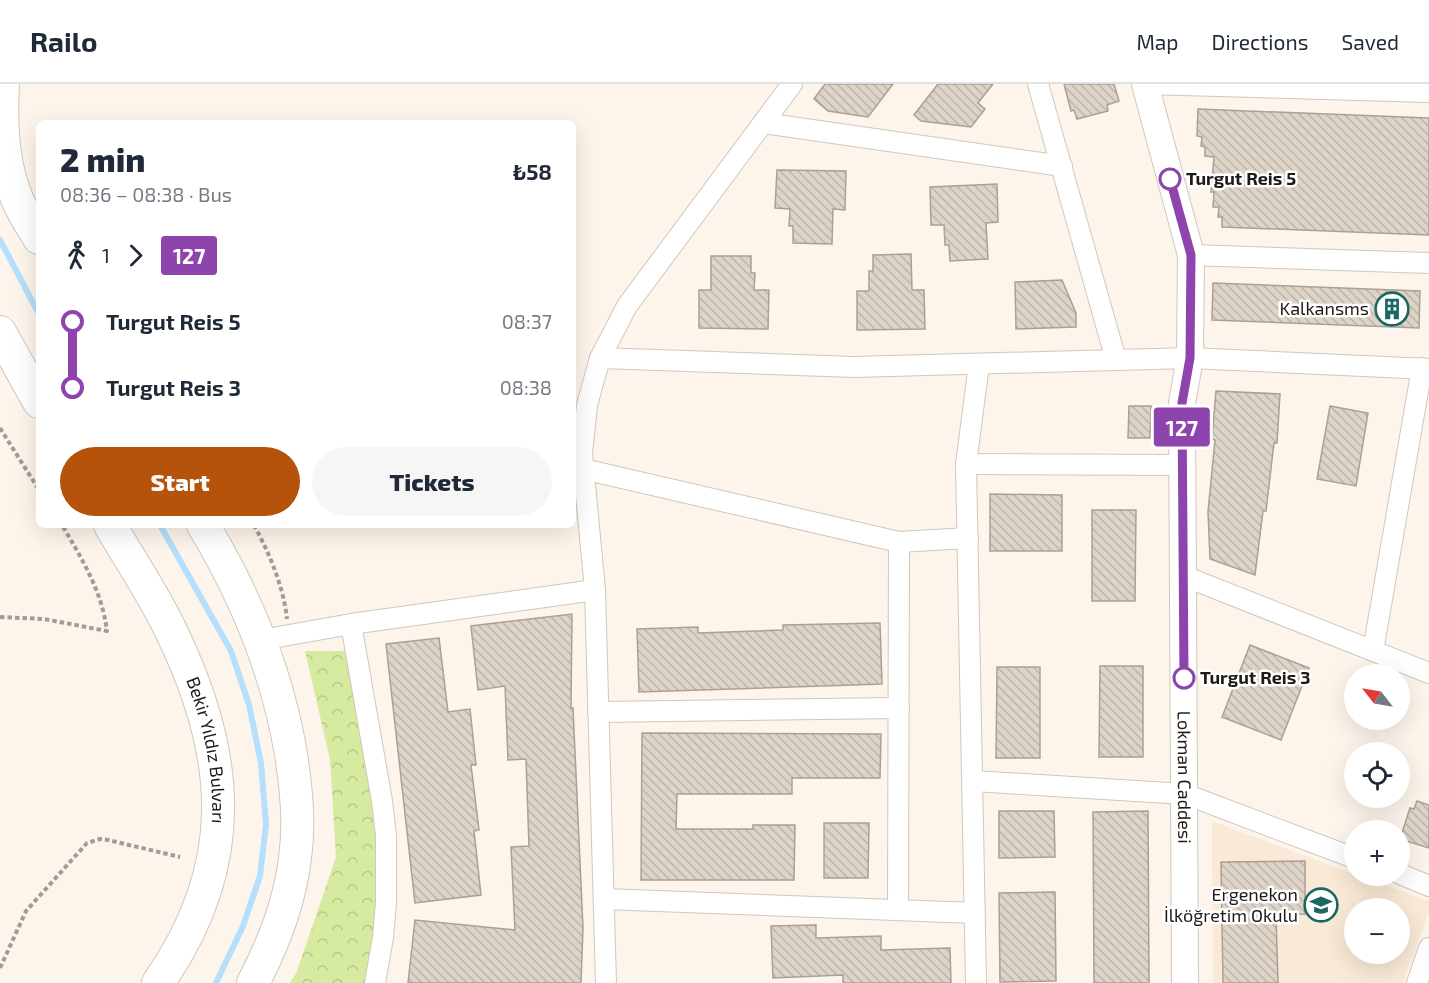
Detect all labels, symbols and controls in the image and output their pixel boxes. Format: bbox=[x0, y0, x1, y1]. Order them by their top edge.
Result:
text: Railo bbox=[30, 24, 98, 58]
text: Map bbox=[1136, 29, 1179, 54]
text: Directions bbox=[1212, 29, 1308, 54]
text: Saved bbox=[1341, 29, 1399, 54]
text: 2 min bbox=[60, 139, 145, 179]
text: ₺58 bbox=[513, 158, 552, 184]
place label: Turgut Reis 5 bbox=[1186, 167, 1296, 189]
marker: Turgut Reis 5 bbox=[1159, 168, 1181, 190]
text: 08:36 – 08:38 · Bus bbox=[60, 182, 232, 206]
icon: walk bbox=[60, 239, 93, 272]
icon: forward bbox=[119, 239, 152, 272]
text: 1 bbox=[102, 243, 110, 267]
text: 127 bbox=[173, 243, 205, 268]
building icon: Kalkansms bbox=[1374, 291, 1410, 327]
place label: Kalkansms bbox=[1280, 297, 1369, 319]
text: Turgut Reis 5 bbox=[106, 308, 241, 334]
text: 08:37 bbox=[502, 309, 552, 333]
text: Turgut Reis 3 bbox=[106, 374, 241, 400]
text: 08:38 bbox=[500, 375, 552, 399]
line badge: 127 bbox=[1148, 408, 1216, 446]
text: 127 bbox=[1166, 415, 1198, 440]
button: Start bbox=[60, 447, 300, 516]
button: Tickets bbox=[312, 447, 552, 516]
north arrow bbox=[1344, 664, 1410, 730]
map controls bbox=[1344, 664, 1410, 964]
place label: Turgut Reis 3 bbox=[1200, 666, 1310, 688]
marker: Turgut Reis 3 bbox=[1173, 667, 1195, 689]
street label: Bekir Yıldız Bulvarı bbox=[182, 673, 230, 824]
street label: Lokman Caddesi bbox=[1174, 711, 1196, 844]
button: locate bbox=[1344, 742, 1410, 808]
button: + bbox=[1344, 820, 1410, 886]
place label: Ergenekon İlköğretim Okulu bbox=[1164, 883, 1298, 926]
school or university icon: Ergenekon İlköğretim Okulu bbox=[1303, 887, 1339, 923]
button: − bbox=[1344, 898, 1410, 964]

